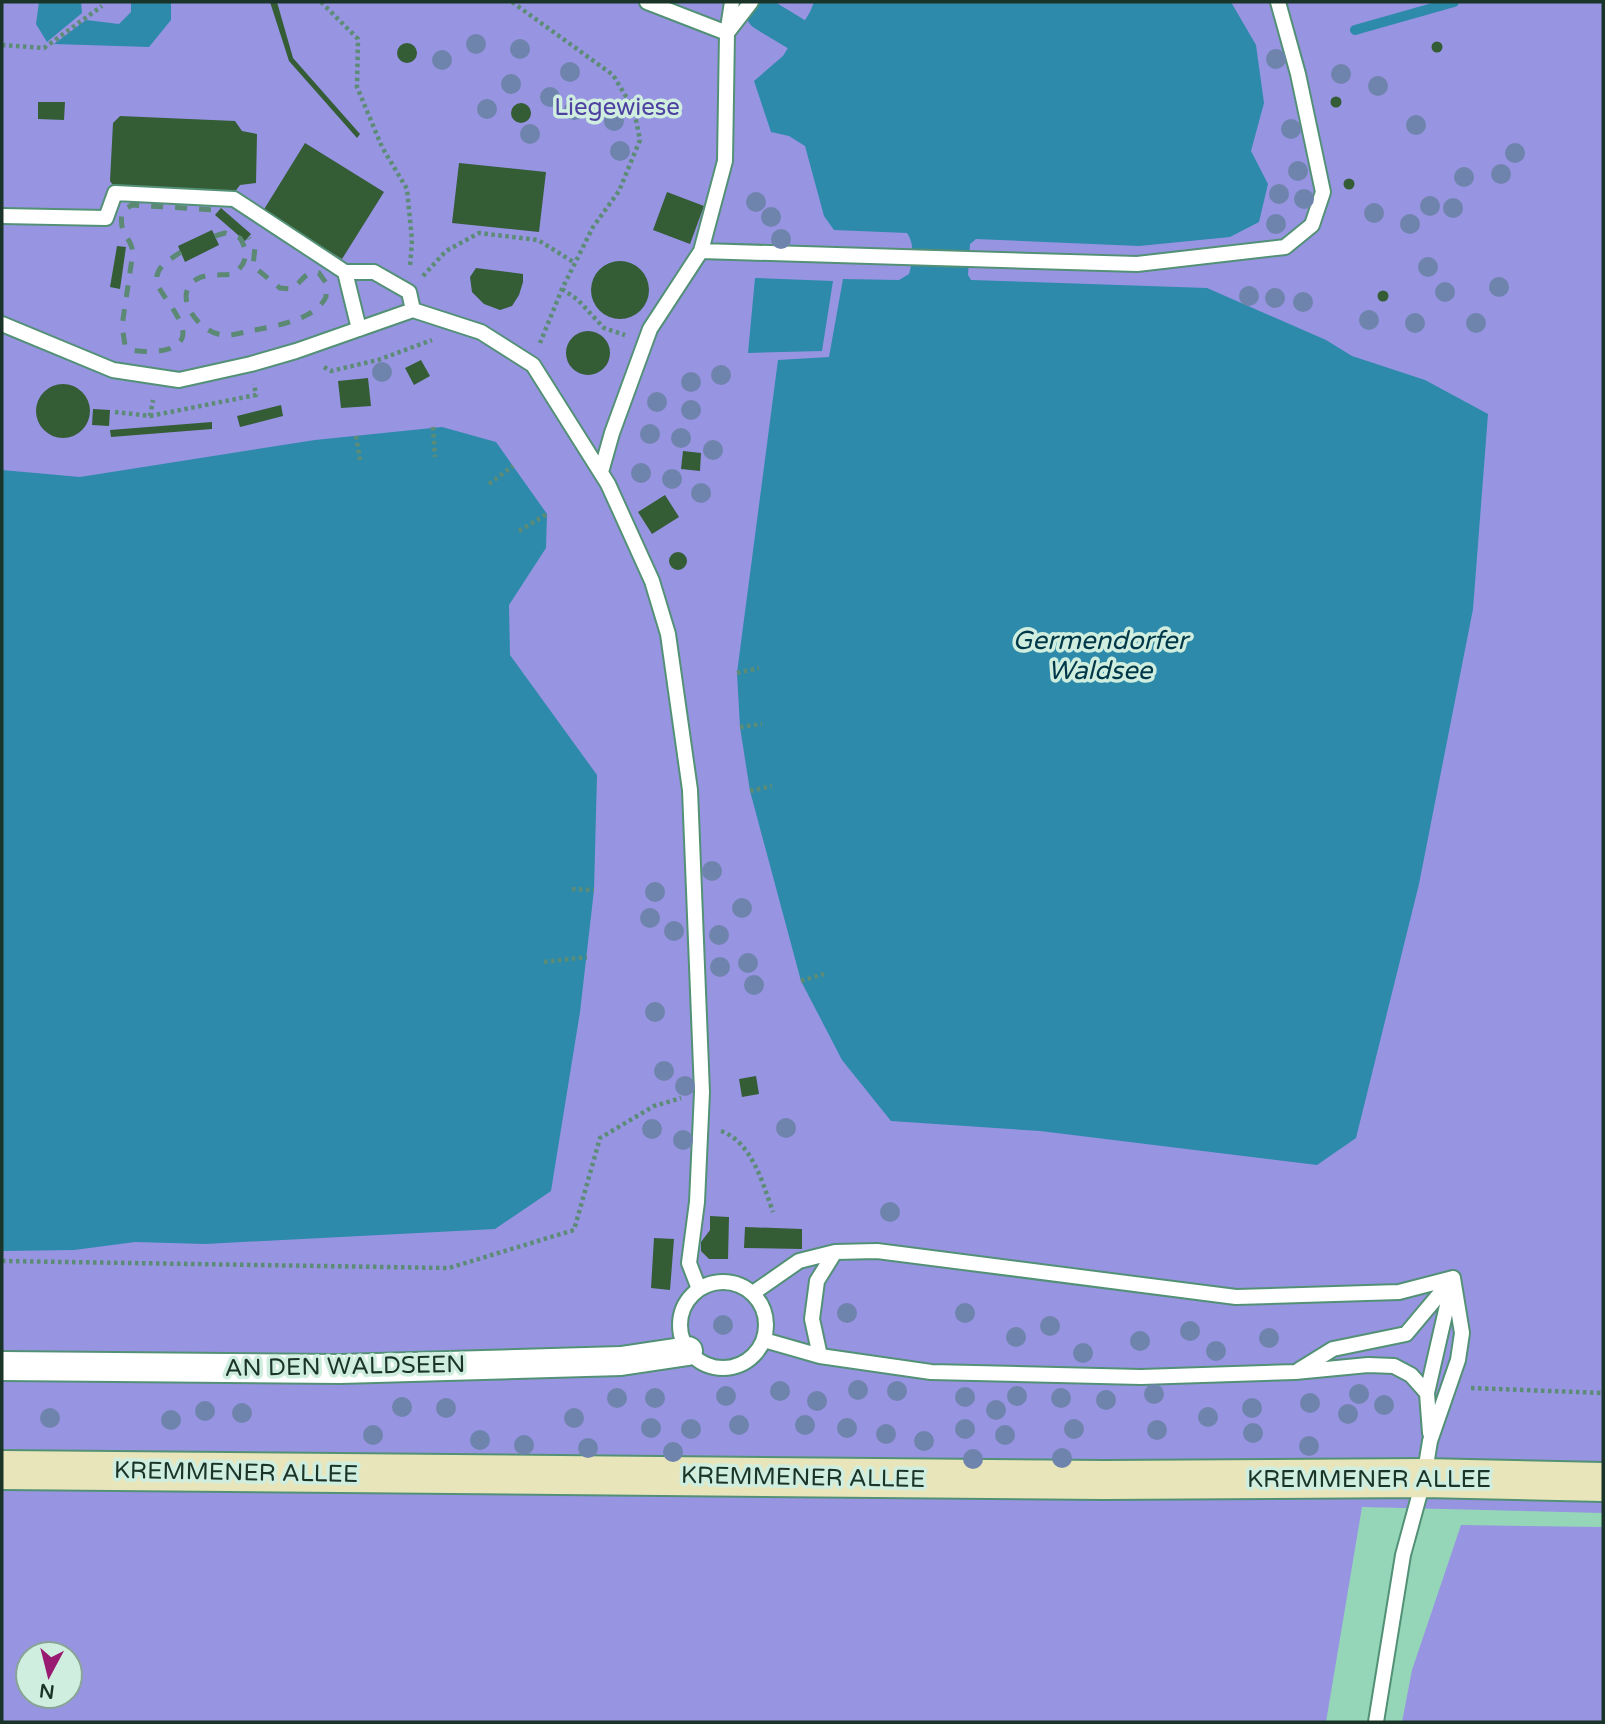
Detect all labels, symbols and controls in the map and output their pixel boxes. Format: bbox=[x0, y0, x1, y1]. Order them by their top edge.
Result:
park label: Liegewiese bbox=[554, 93, 680, 122]
water label: Germendorfer Waldsee bbox=[1013, 625, 1190, 686]
street label: AN DEN WALDSEEN bbox=[224, 1350, 466, 1383]
street label: KREMMENER ALLEE bbox=[114, 1456, 358, 1489]
street label: KREMMENER ALLEE bbox=[681, 1461, 925, 1494]
street label: KREMMENER ALLEE bbox=[1247, 1465, 1491, 1494]
north arrow bbox=[14, 1640, 84, 1710]
text: N bbox=[38, 1679, 56, 1703]

